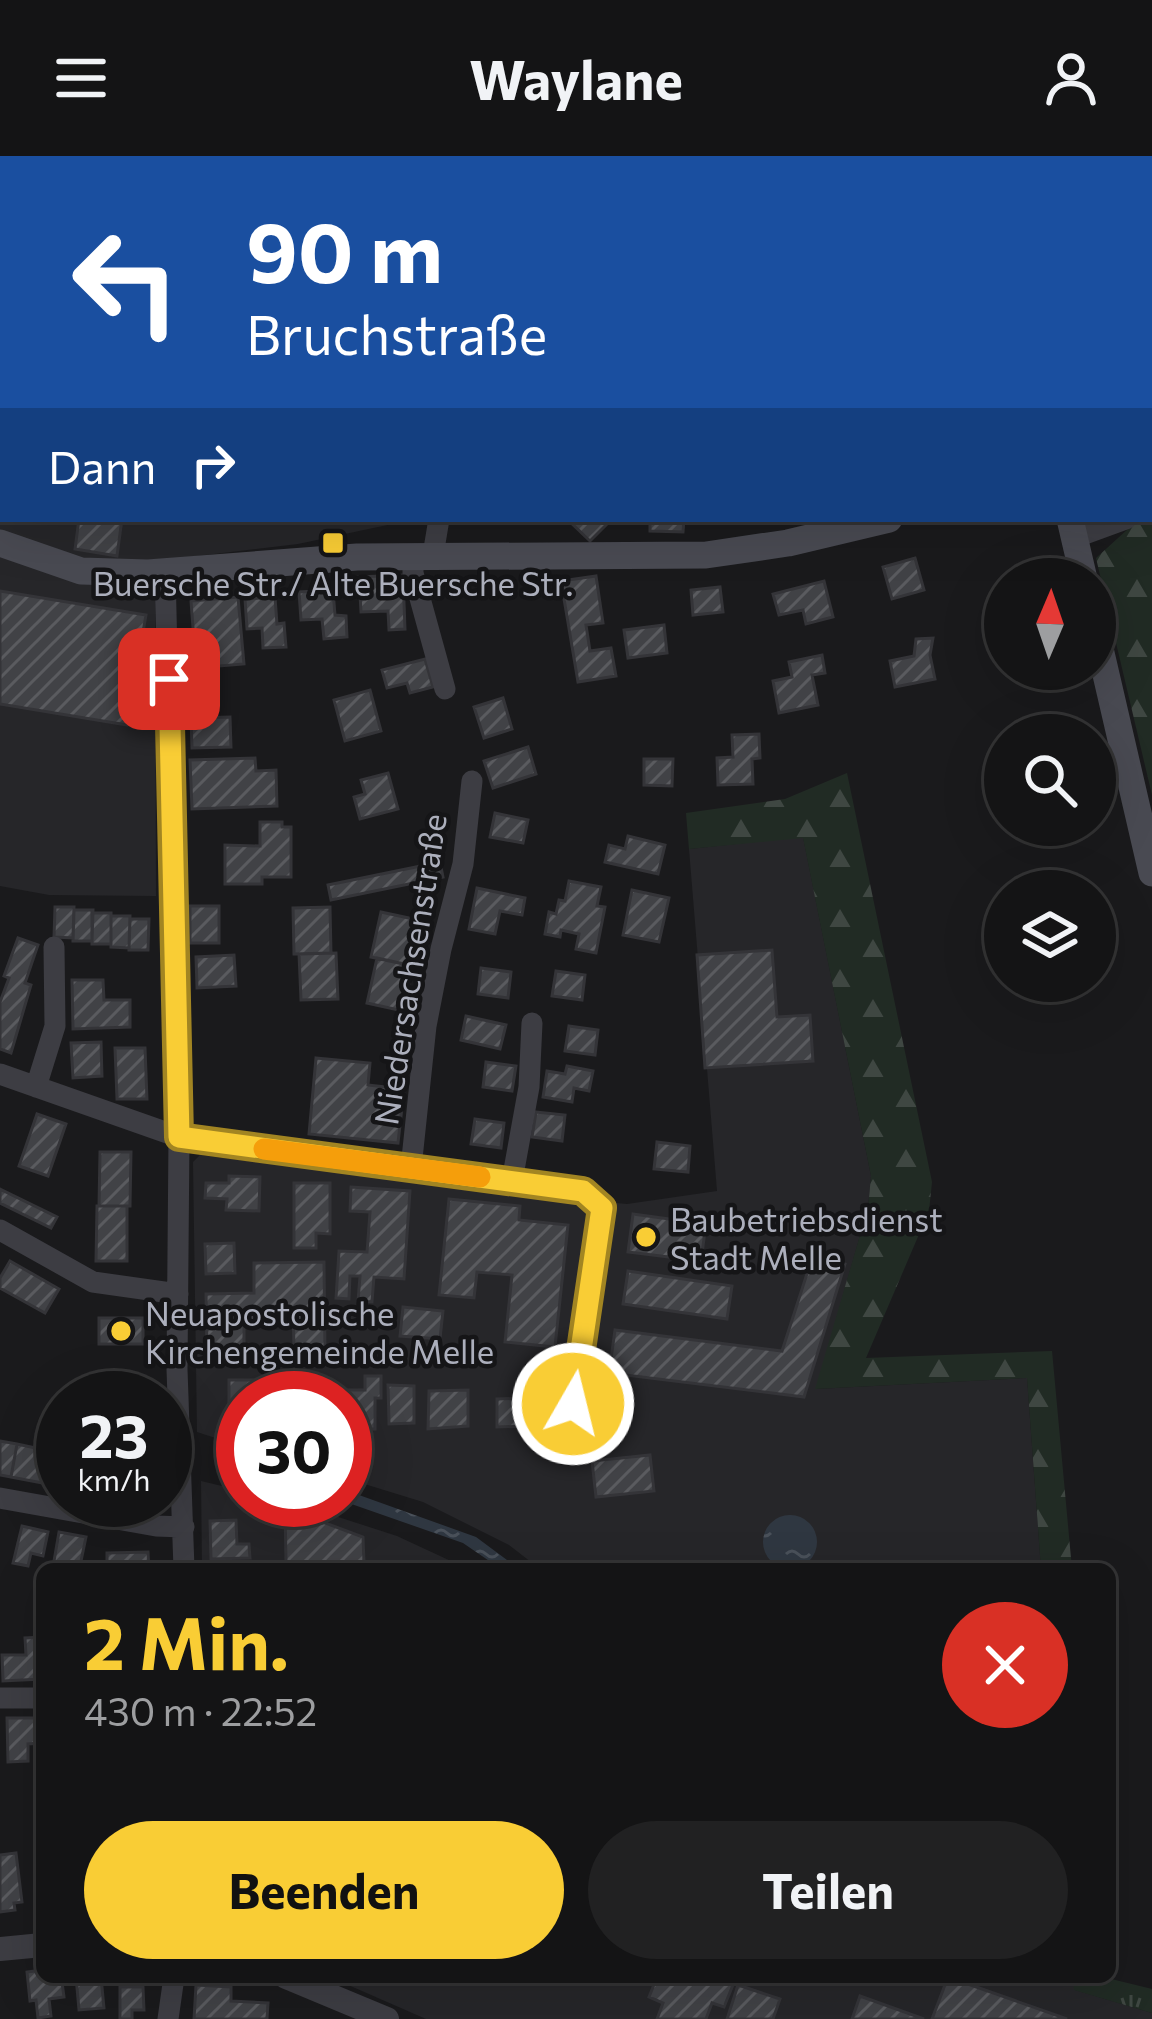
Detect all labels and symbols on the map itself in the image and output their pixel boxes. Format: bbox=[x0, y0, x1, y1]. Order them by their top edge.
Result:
marker: Buersche Str./ Alte Buersche Str. bbox=[320, 530, 346, 556]
north arrow bbox=[984, 558, 1116, 690]
place label: Buersche Str./ Alte Buersche Str. bbox=[93, 562, 573, 603]
pin bbox=[118, 628, 220, 730]
street label: Niedersachsenstraße bbox=[364, 810, 454, 1128]
place label: Baubetriebsdienst Stadt Melle bbox=[670, 1198, 943, 1277]
marker: Baubetriebsdienst Stadt Melle bbox=[633, 1224, 659, 1250]
place label: Neuapostolische Kirchengemeinde Melle bbox=[145, 1292, 494, 1371]
marker: Neuapostolische Kirchengemeinde Melle bbox=[108, 1318, 134, 1344]
position arrow bbox=[510, 1341, 636, 1467]
speed limit sign: 30 bbox=[216, 1371, 372, 1527]

